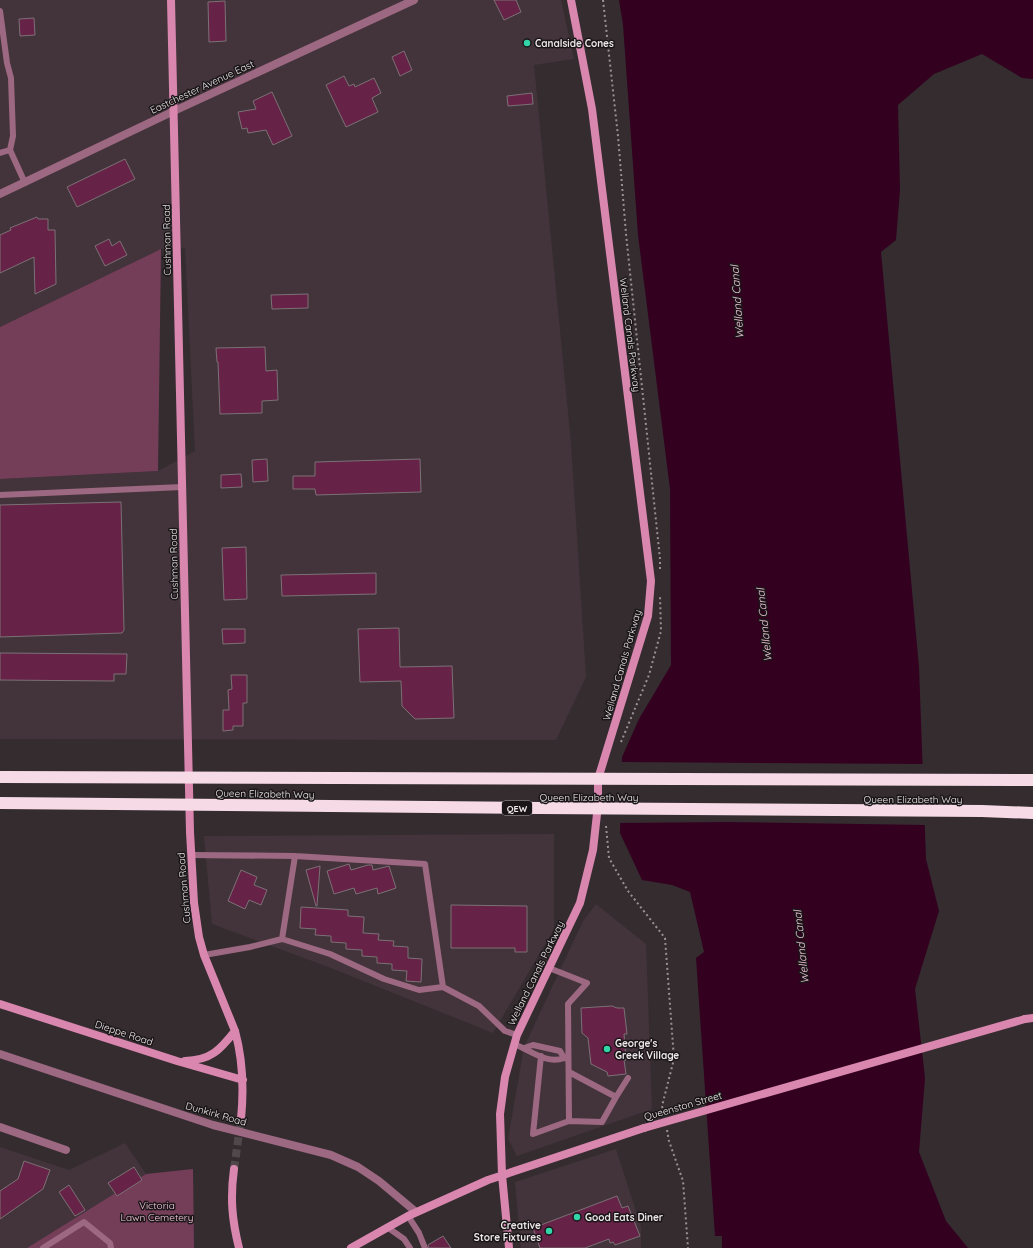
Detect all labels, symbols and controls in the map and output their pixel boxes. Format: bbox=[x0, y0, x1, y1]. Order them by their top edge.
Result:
place label: Canalside Cones bbox=[535, 37, 614, 50]
marker: Canalside Cones bbox=[522, 38, 532, 48]
street label: Eastchester Avenue East bbox=[148, 57, 257, 117]
street label: Cushman Road bbox=[160, 204, 174, 276]
water label: Welland Canal bbox=[727, 263, 747, 339]
street label: Welland Canals Parkway bbox=[617, 277, 643, 393]
street label: Cushman Road bbox=[167, 528, 181, 600]
water label: Welland Canal bbox=[753, 586, 775, 662]
street label: Welland Canals Parkway bbox=[600, 608, 644, 722]
street label: Queen Elizabeth Way bbox=[215, 787, 315, 801]
street label: Queen Elizabeth Way bbox=[539, 791, 639, 804]
street label: Queen Elizabeth Way bbox=[863, 793, 963, 806]
road number: QEW bbox=[502, 801, 532, 815]
street label: Cushman Road bbox=[174, 852, 194, 924]
water label: Welland Canal bbox=[790, 908, 812, 984]
street label: Welland Canals Parkway bbox=[505, 918, 567, 1028]
street label: Dieppe Road bbox=[93, 1018, 155, 1048]
place label: George's Greek Village bbox=[615, 1037, 679, 1062]
marker: George's Greek Village bbox=[602, 1044, 612, 1054]
street label: Queenston Street bbox=[643, 1088, 724, 1123]
street label: Dunkirk Road bbox=[184, 1099, 248, 1129]
park label: Victoria Lawn Cemetery bbox=[121, 1199, 193, 1224]
place label: Good Eats Diner bbox=[585, 1211, 664, 1224]
marker: Good Eats Diner bbox=[572, 1212, 582, 1222]
place label: Creative Store Fixtures bbox=[474, 1219, 541, 1244]
marker: Creative Store Fixtures bbox=[544, 1226, 554, 1236]

